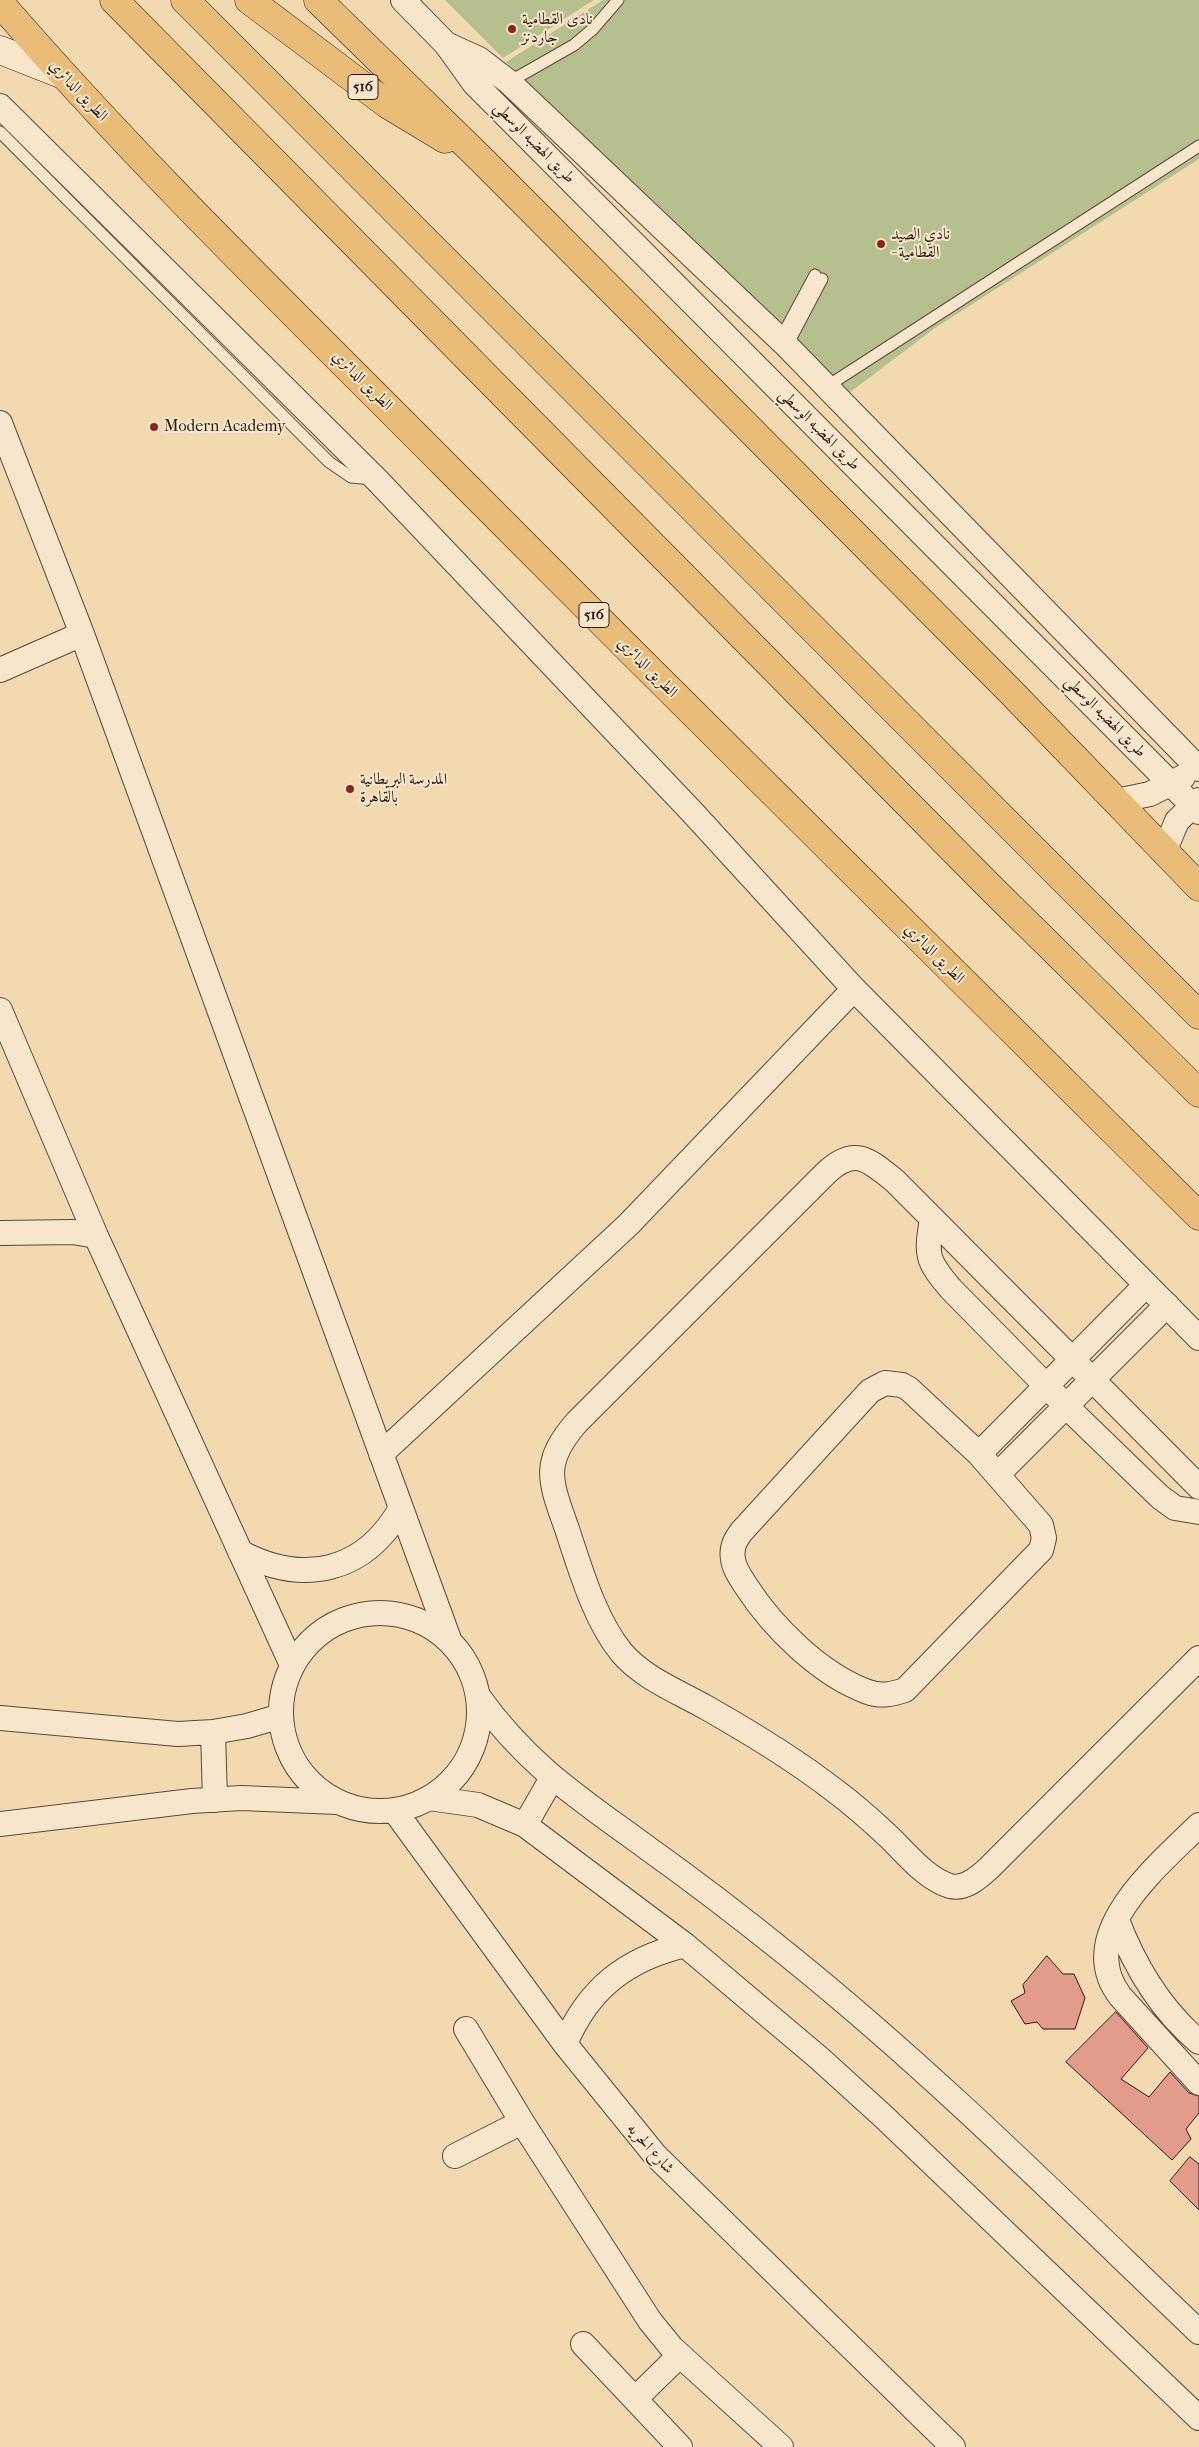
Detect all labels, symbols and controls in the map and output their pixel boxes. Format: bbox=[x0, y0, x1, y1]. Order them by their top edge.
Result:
place label: نادى القطامية جاردنز bbox=[522, 10, 593, 48]
marker: نادى القطامية جاردنز bbox=[506, 23, 518, 35]
street label: الطريق الدائري bbox=[45, 56, 111, 126]
road number: 516 bbox=[348, 74, 378, 100]
street label: طريق الهضبه الوسطي bbox=[489, 98, 579, 188]
place label: نادي الصيد - القطامية bbox=[891, 225, 950, 263]
marker: نادي الصيد - القطامية bbox=[875, 238, 887, 250]
street label: الطريق الدائري bbox=[328, 347, 396, 415]
street label: طريق الهضبه الوسطي bbox=[774, 385, 864, 475]
place label: Modern Academy bbox=[164, 417, 286, 437]
marker: Modern Academy bbox=[148, 421, 160, 433]
road number: 516 bbox=[579, 602, 609, 628]
street label: الطريق الدائري bbox=[613, 634, 681, 702]
street label: طريق الهضبه الوسطي bbox=[1060, 672, 1150, 762]
place label: المدرسة البريطانية بالقاهرة bbox=[360, 770, 447, 808]
marker: المدرسة البريطانية بالقاهرة bbox=[344, 783, 356, 795]
street label: الطريق الدائري bbox=[900, 920, 968, 988]
street label: شارع الحريه bbox=[622, 2120, 678, 2178]

